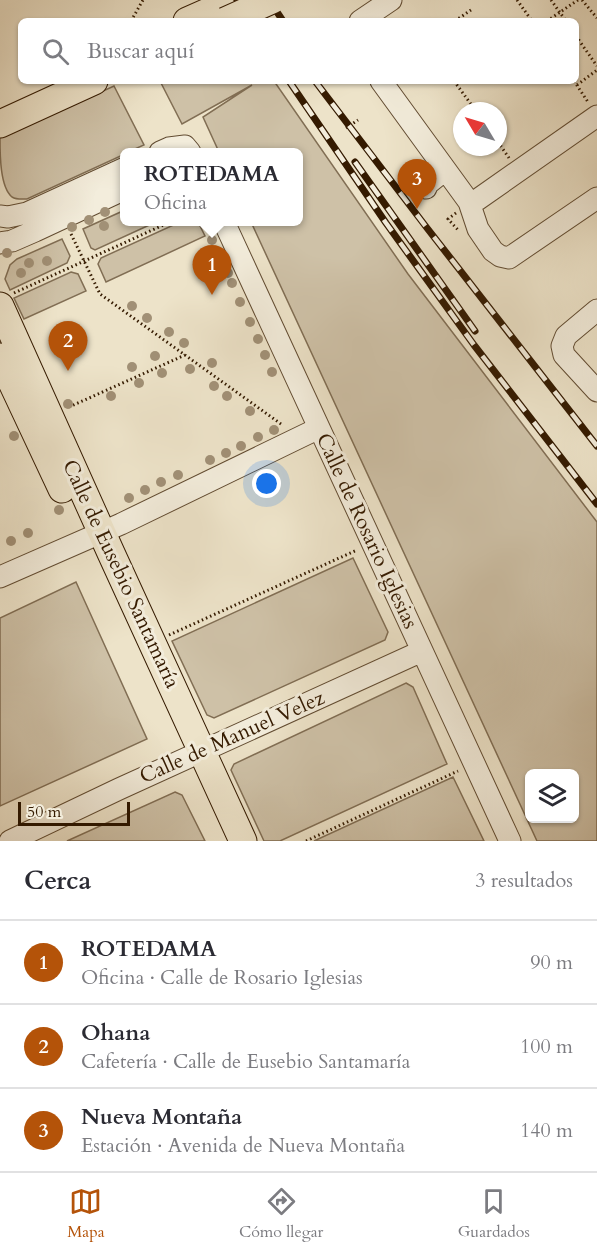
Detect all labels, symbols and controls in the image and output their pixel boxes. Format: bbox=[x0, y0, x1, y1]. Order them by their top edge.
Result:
search box bbox=[18, 18, 579, 84]
icon: search bbox=[39, 35, 72, 68]
text: Buscar aquí bbox=[87, 36, 194, 66]
north arrow bbox=[453, 102, 507, 156]
popup bbox=[120, 148, 303, 226]
text: ROTEDAMA bbox=[144, 159, 279, 189]
pin: 3 bbox=[398, 160, 436, 209]
text: Oficina bbox=[144, 189, 207, 216]
pin: 1 bbox=[192, 246, 232, 295]
pin: 2 bbox=[48, 322, 88, 371]
street label: Calle de Rosario Iglesias bbox=[309, 428, 425, 634]
street label: Calle de Eusebio Santamaría bbox=[55, 455, 187, 693]
your location bbox=[252, 469, 281, 498]
street label: Calle de Manuel Velez bbox=[135, 683, 330, 791]
map controls bbox=[525, 769, 579, 823]
button: layers bbox=[525, 769, 579, 823]
scale bar bbox=[18, 799, 130, 826]
text: 50 m bbox=[27, 801, 61, 823]
text: Cerca bbox=[24, 863, 91, 898]
text: 3 resultados bbox=[475, 867, 573, 894]
text: ROTEDAMA bbox=[81, 934, 217, 964]
text: 1 bbox=[38, 949, 49, 976]
text: 90 m bbox=[530, 949, 573, 976]
text: Oficina · Calle de Rosario Iglesias bbox=[81, 964, 363, 991]
text: Ohana bbox=[81, 1018, 150, 1048]
text: 2 bbox=[38, 1033, 49, 1060]
text: 100 m bbox=[520, 1033, 573, 1060]
text: Cafetería · Calle de Eusebio Santamaría bbox=[81, 1048, 410, 1075]
text: Nueva Montaña bbox=[81, 1102, 242, 1132]
text: 3 bbox=[38, 1117, 49, 1144]
text: 140 m bbox=[520, 1117, 573, 1144]
text: Estación · Avenida de Nueva Montaña bbox=[81, 1132, 405, 1159]
tab: Mapa bbox=[67, 1185, 105, 1243]
tab: Cómo llegar bbox=[239, 1185, 323, 1243]
tab: Guardados bbox=[458, 1185, 530, 1243]

